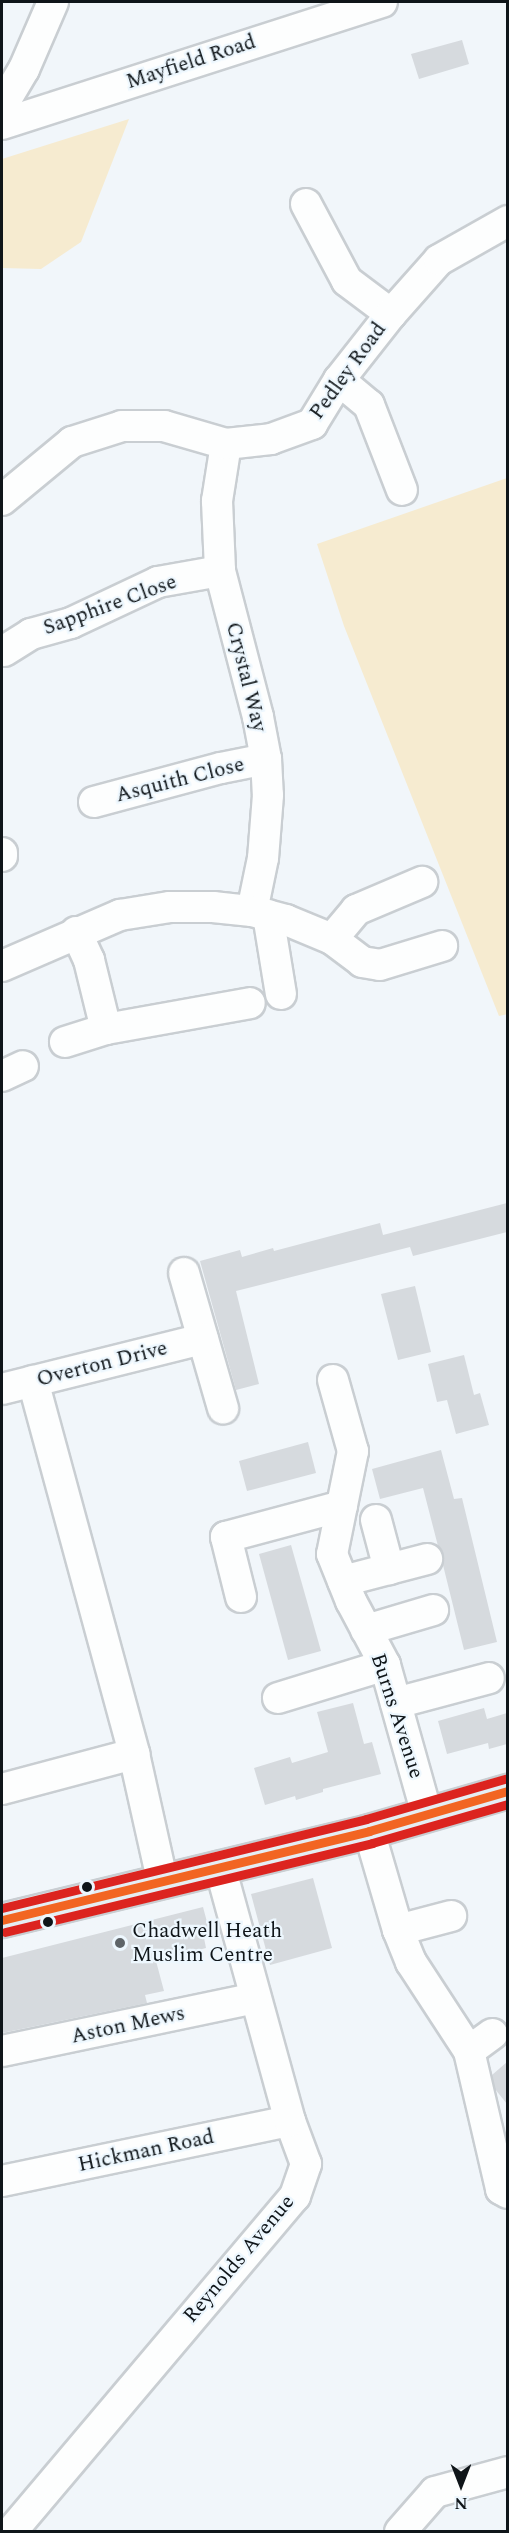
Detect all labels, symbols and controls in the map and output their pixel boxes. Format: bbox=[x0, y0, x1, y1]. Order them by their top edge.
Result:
street label: Mayfield Road bbox=[123, 29, 259, 95]
street label: Pedley Road bbox=[304, 318, 392, 424]
street label: Sapphire Close bbox=[40, 569, 180, 641]
street label: Crystal Way bbox=[220, 620, 272, 734]
street label: Asquith Close bbox=[113, 752, 247, 808]
street label: Overton Drive bbox=[34, 1336, 170, 1392]
street label: Burns Avenue bbox=[365, 1650, 429, 1782]
unlabelled marker bbox=[81, 1881, 93, 1893]
unlabelled marker bbox=[42, 1916, 54, 1928]
place label: Chadwell Heath Muslim Centre bbox=[132, 1918, 282, 1968]
marker: Chadwell Heath Muslim Centre bbox=[113, 1936, 127, 1950]
street label: Aston Mews bbox=[69, 2001, 187, 2049]
street label: Hickman Road bbox=[76, 2124, 216, 2178]
street label: Reynolds Avenue bbox=[178, 2190, 300, 2328]
north arrow bbox=[431, 2455, 491, 2515]
text: N bbox=[454, 2491, 468, 2515]

